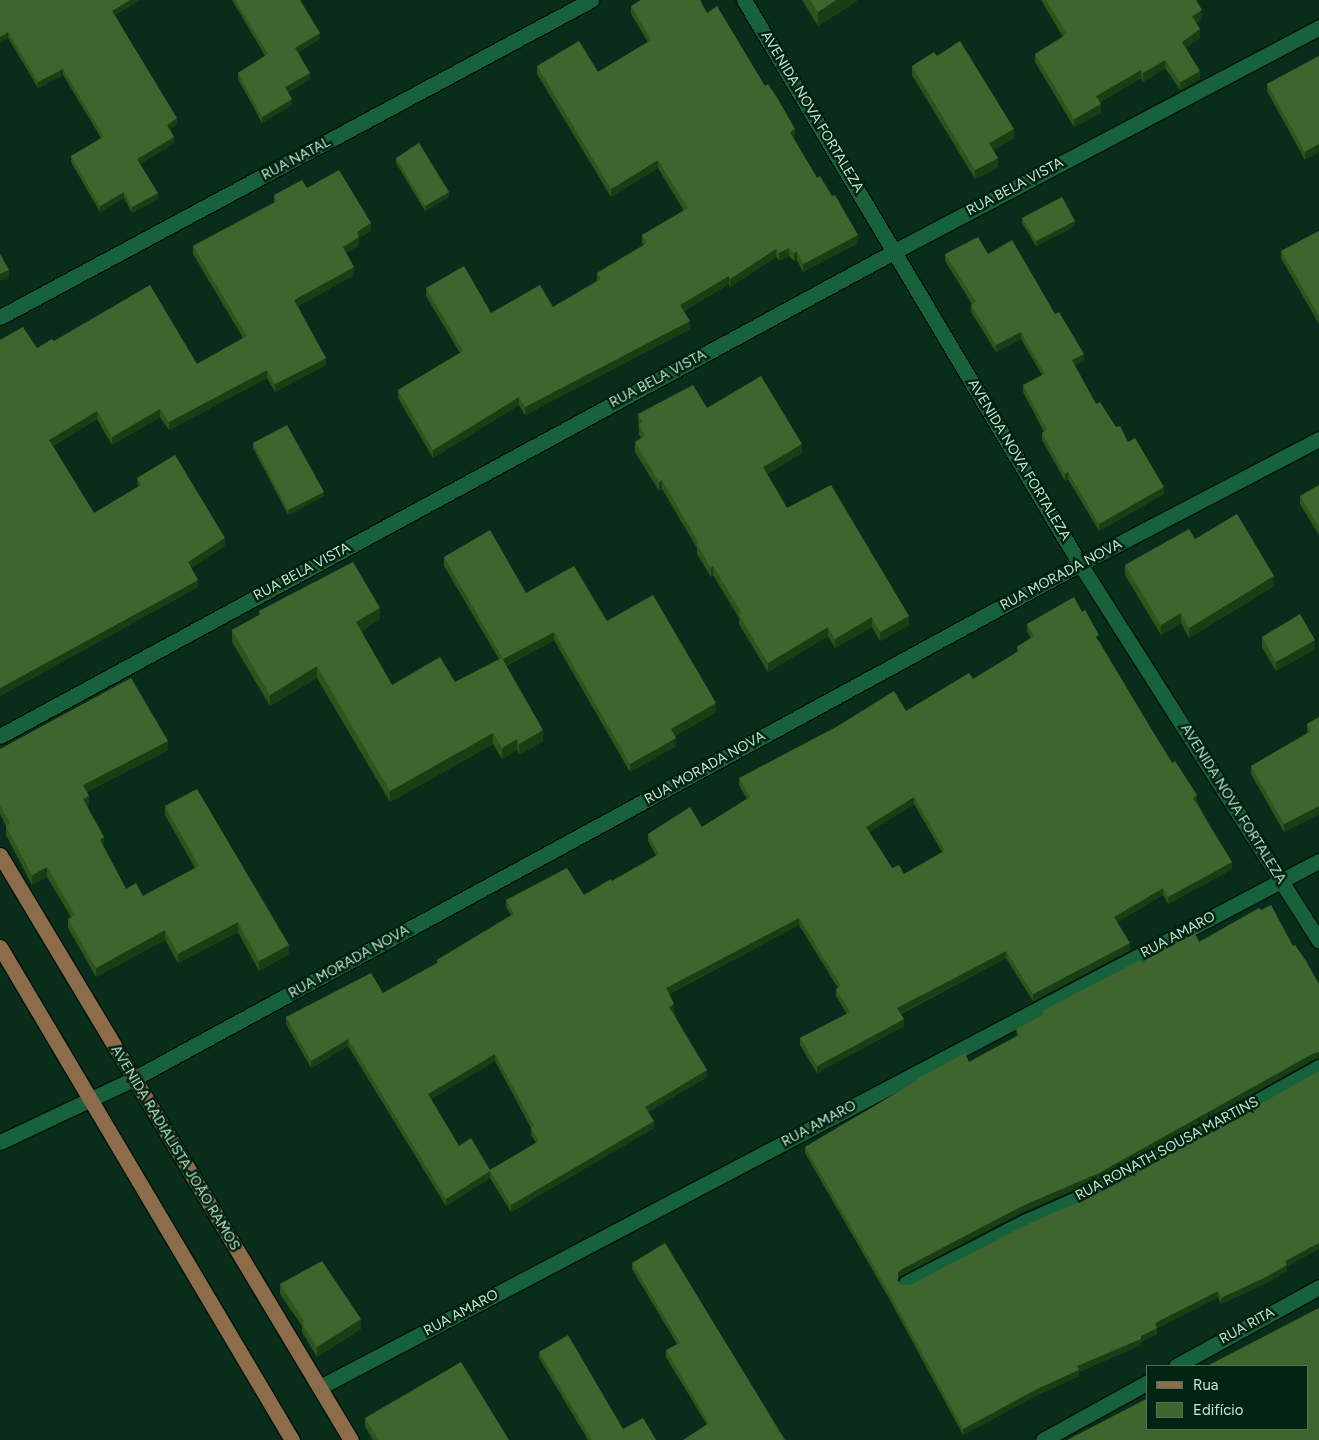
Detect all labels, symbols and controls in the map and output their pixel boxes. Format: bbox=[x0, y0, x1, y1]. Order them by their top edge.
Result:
street label: AVENIDA NOVA FORTALEZA bbox=[757, 28, 867, 196]
street label: RUA NATAL bbox=[259, 134, 333, 184]
street label: RUA BELA VISTA bbox=[964, 154, 1066, 220]
street label: RUA BELA VISTA bbox=[607, 346, 709, 412]
street label: AVENIDA NOVA FORTALEZA bbox=[964, 376, 1074, 544]
street label: RUA MORADA NOVA bbox=[997, 536, 1125, 614]
street label: RUA BELA VISTA bbox=[251, 539, 353, 605]
street label: AVENIDA NOVA FORTALEZA bbox=[1177, 721, 1289, 887]
street label: RUA MORADA NOVA bbox=[642, 728, 768, 808]
street label: RUA AMARO bbox=[1138, 908, 1218, 962]
street label: RUA MORADA NOVA bbox=[286, 922, 412, 1002]
street label: AVENIDA RADIALISTA JOÃO RAMOS bbox=[107, 1043, 243, 1253]
street label: RUA RONATH SOUSA MARTINS bbox=[1073, 1093, 1261, 1205]
street label: RUA AMARO bbox=[779, 1097, 859, 1151]
street label: RUA AMARO bbox=[421, 1286, 501, 1340]
street label: RUA RITA bbox=[1217, 1304, 1277, 1348]
legend bbox=[1146, 1365, 1309, 1430]
text: Rua bbox=[1193, 1376, 1218, 1394]
text: Edifício bbox=[1193, 1401, 1243, 1419]

